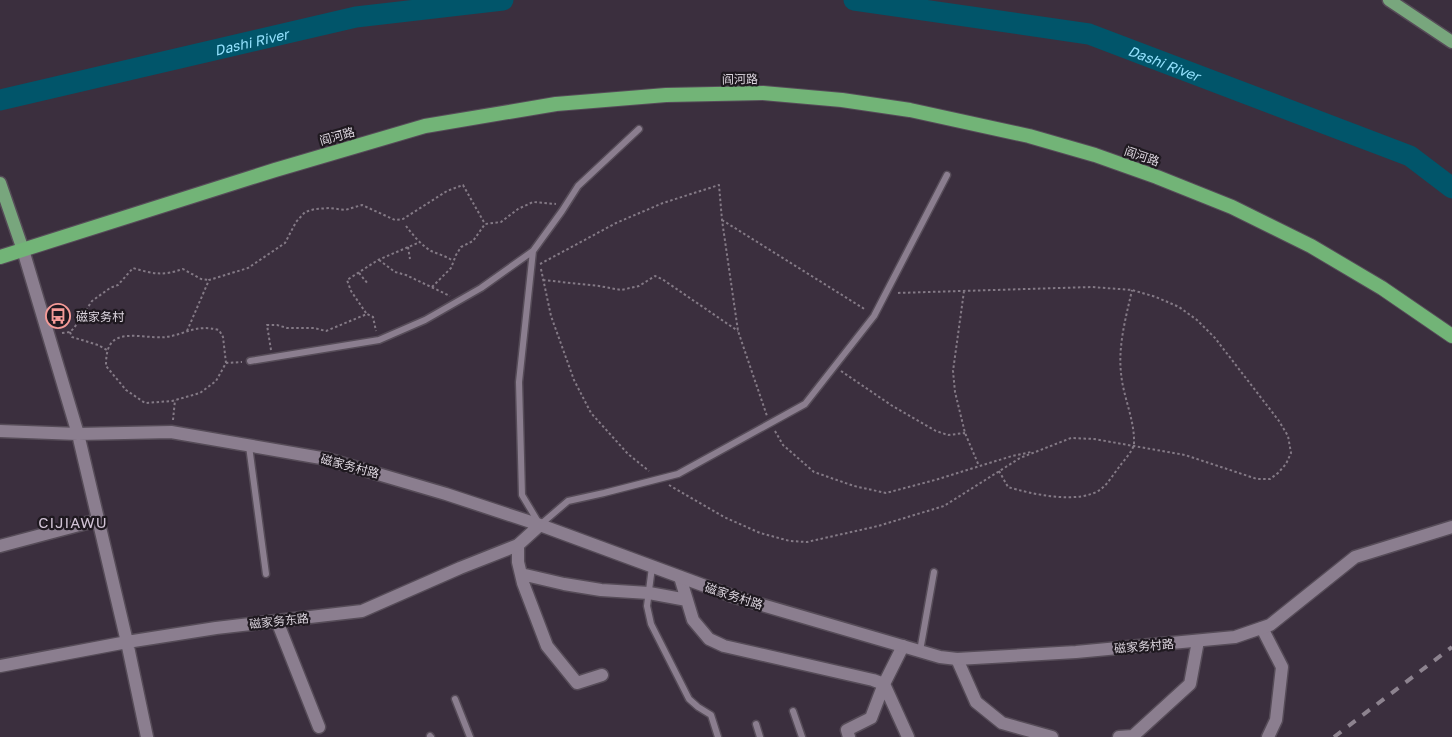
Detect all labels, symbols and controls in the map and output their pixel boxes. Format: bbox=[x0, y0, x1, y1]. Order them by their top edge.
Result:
water label: Dashi River bbox=[213, 24, 292, 58]
water label: Dashi River bbox=[1126, 41, 1205, 85]
street label: 阎河路 bbox=[722, 71, 758, 87]
street label: 阎河路 bbox=[318, 124, 356, 148]
street label: 阎河路 bbox=[1123, 143, 1161, 169]
bus stop icon: 磁家务村 bbox=[45, 303, 71, 329]
place label: 磁家务村 bbox=[76, 309, 125, 324]
street label: 磁家务村路 bbox=[319, 451, 381, 481]
district label: CIJIAWU bbox=[38, 513, 108, 531]
street label: 磁家务村路 bbox=[703, 580, 765, 612]
street label: 磁家务东路 bbox=[248, 610, 310, 632]
street label: 磁家务村路 bbox=[1113, 636, 1175, 656]

